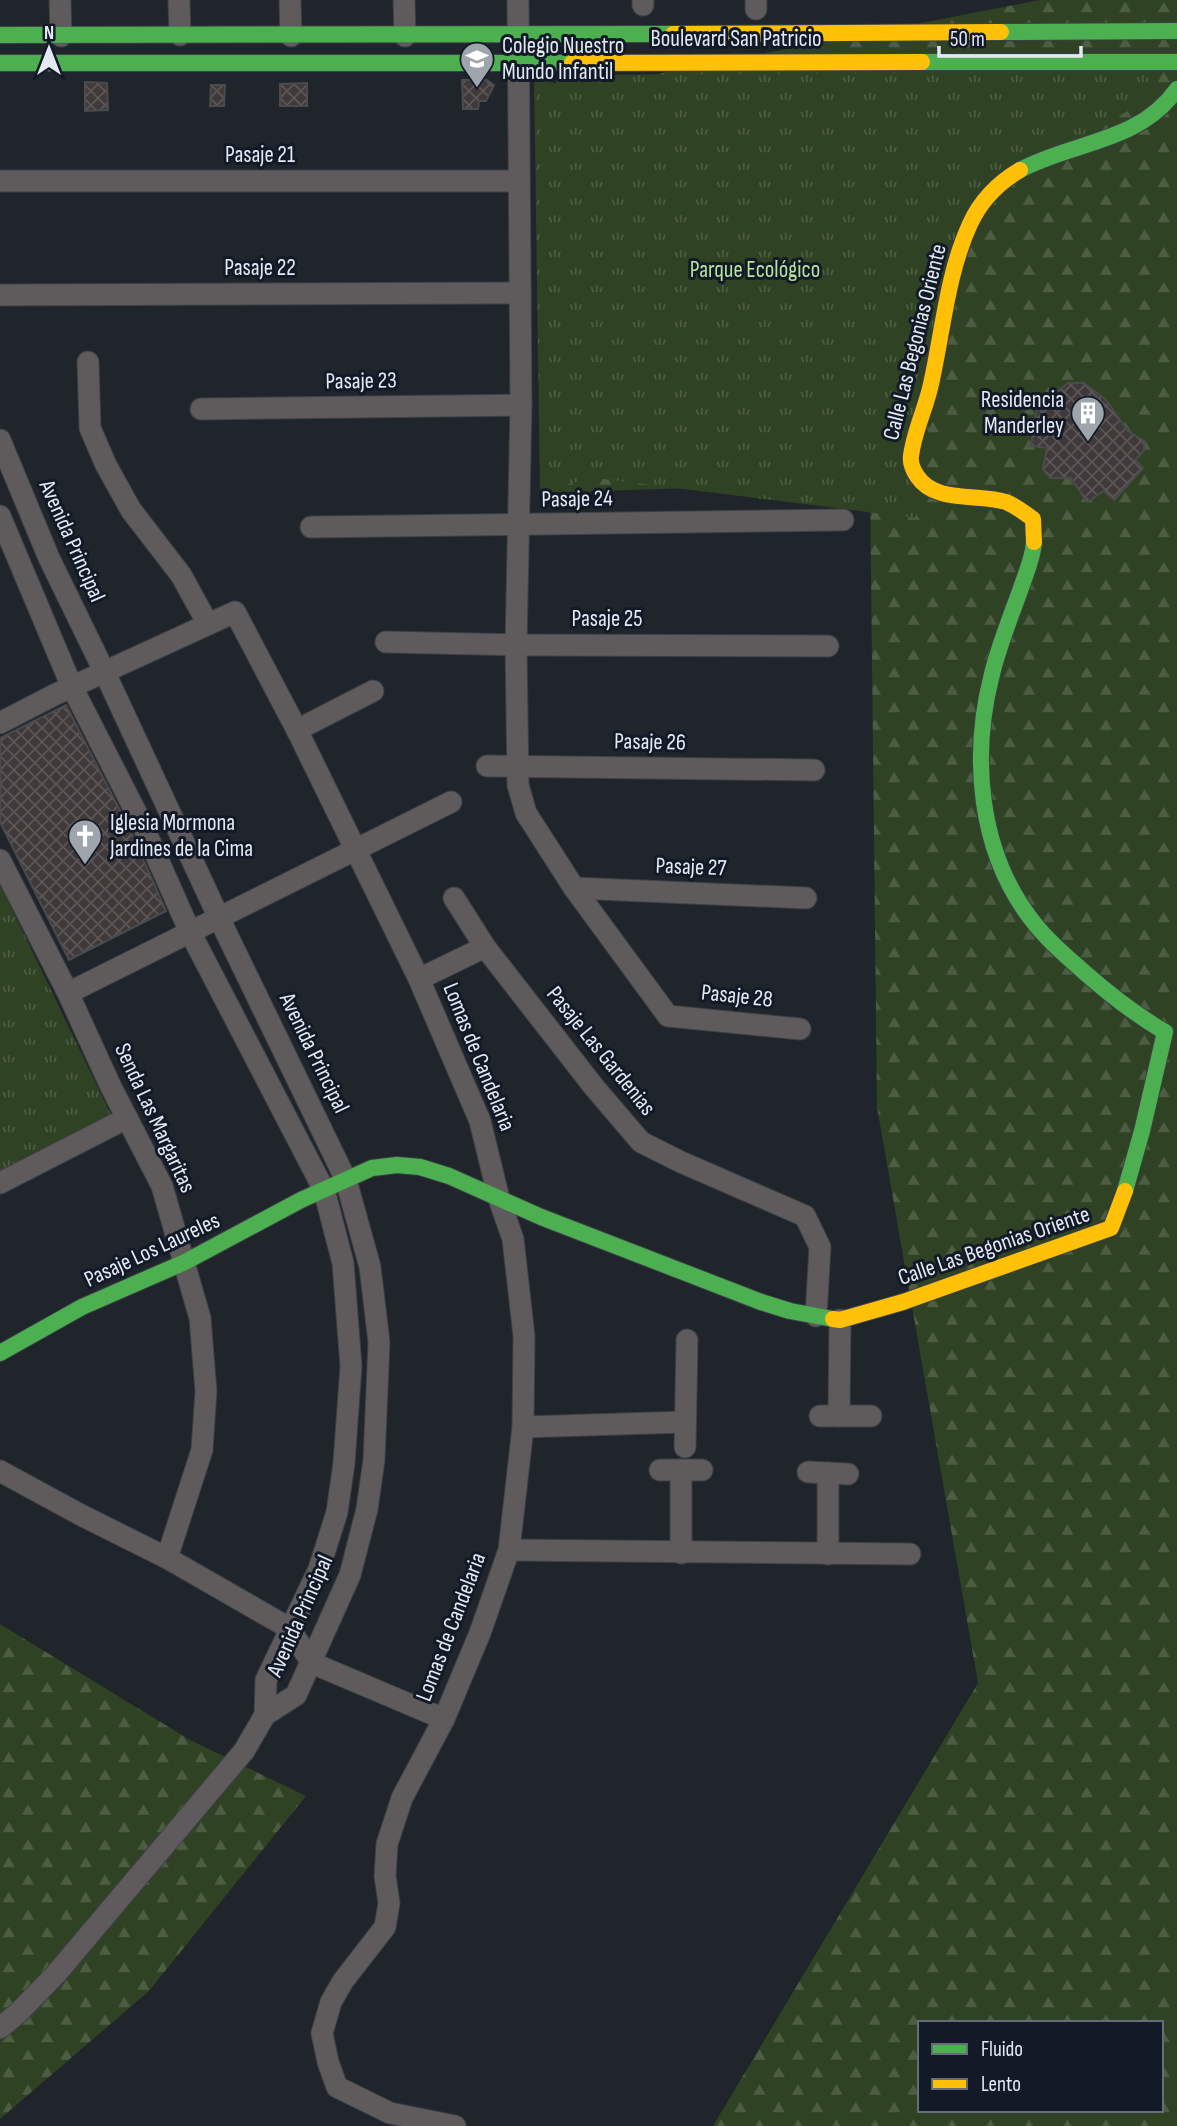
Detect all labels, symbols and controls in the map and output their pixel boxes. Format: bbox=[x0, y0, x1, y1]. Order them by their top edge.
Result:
north arrow bbox=[14, 14, 84, 84]
scale bar bbox=[939, 14, 1081, 58]
text: N bbox=[44, 22, 54, 45]
street label: Boulevard San Patricio bbox=[650, 25, 822, 53]
text: 50 m bbox=[950, 27, 985, 52]
place label: Colegio Nuestro Mundo Infantil bbox=[502, 32, 624, 86]
school or university icon: Colegio Nuestro Mundo Infantil bbox=[458, 40, 496, 89]
street label: Pasaje 21 bbox=[225, 141, 295, 169]
street label: Calle Las Begonias Oriente bbox=[877, 241, 953, 443]
street label: Pasaje 22 bbox=[224, 254, 296, 282]
park label: Parque Ecológico bbox=[690, 256, 820, 284]
street label: Pasaje 23 bbox=[325, 366, 397, 396]
place label: Residencia Manderley bbox=[981, 386, 1064, 440]
building icon: Residencia Manderley bbox=[1069, 394, 1107, 443]
street label: Avenida Principal bbox=[32, 475, 111, 606]
street label: Pasaje 24 bbox=[541, 484, 613, 514]
street label: Pasaje 25 bbox=[571, 605, 643, 633]
street label: Pasaje 26 bbox=[614, 727, 686, 757]
place label: Iglesia Mormona Jardines de la Cima bbox=[109, 809, 253, 863]
church icon: Iglesia Mormona Jardines de la Cima bbox=[66, 817, 104, 866]
street label: Pasaje 27 bbox=[655, 852, 727, 882]
street label: Pasaje 28 bbox=[700, 978, 774, 1014]
street label: Lomas de Candelaria bbox=[437, 979, 521, 1135]
street label: Pasaje Las Gardenias bbox=[540, 981, 662, 1121]
street label: Avenida Principal bbox=[272, 987, 355, 1118]
street label: Senda Las Margaritas bbox=[108, 1039, 202, 1197]
street label: Calle Las Begonias Oriente bbox=[894, 1200, 1094, 1292]
street label: Pasaje Los Laureles bbox=[80, 1206, 224, 1294]
street label: Lomas de Candelaria bbox=[410, 1549, 492, 1705]
street label: Avenida Principal bbox=[260, 1551, 339, 1682]
legend bbox=[918, 2021, 1163, 2112]
text: Fluido bbox=[981, 2037, 1023, 2062]
text: Lento bbox=[981, 2072, 1021, 2097]

